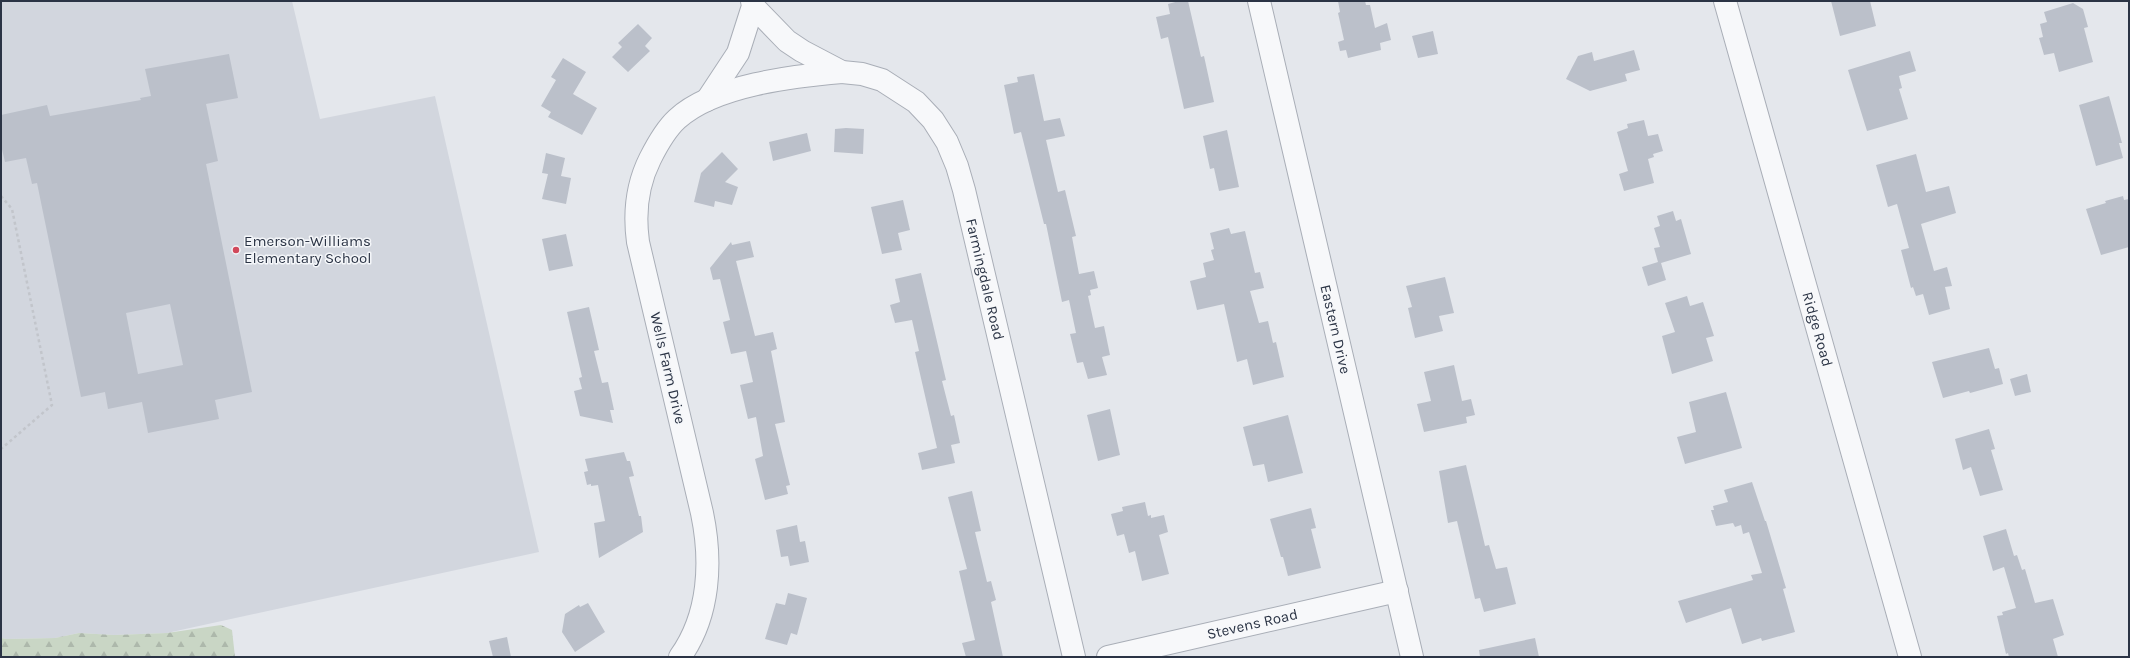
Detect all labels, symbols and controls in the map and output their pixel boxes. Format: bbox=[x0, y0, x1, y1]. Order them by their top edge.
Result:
street label: Farmingdale Road bbox=[962, 217, 1008, 342]
place label: Emerson-Williams Elementary School bbox=[244, 232, 371, 267]
marker: Emerson-Williams Elementary School bbox=[231, 245, 241, 255]
street label: Eastern Drive bbox=[1316, 283, 1355, 376]
street label: Ridge Road bbox=[1798, 290, 1837, 369]
street label: Wells Farm Drive bbox=[646, 310, 690, 426]
street label: Stevens Road bbox=[1205, 605, 1299, 643]

